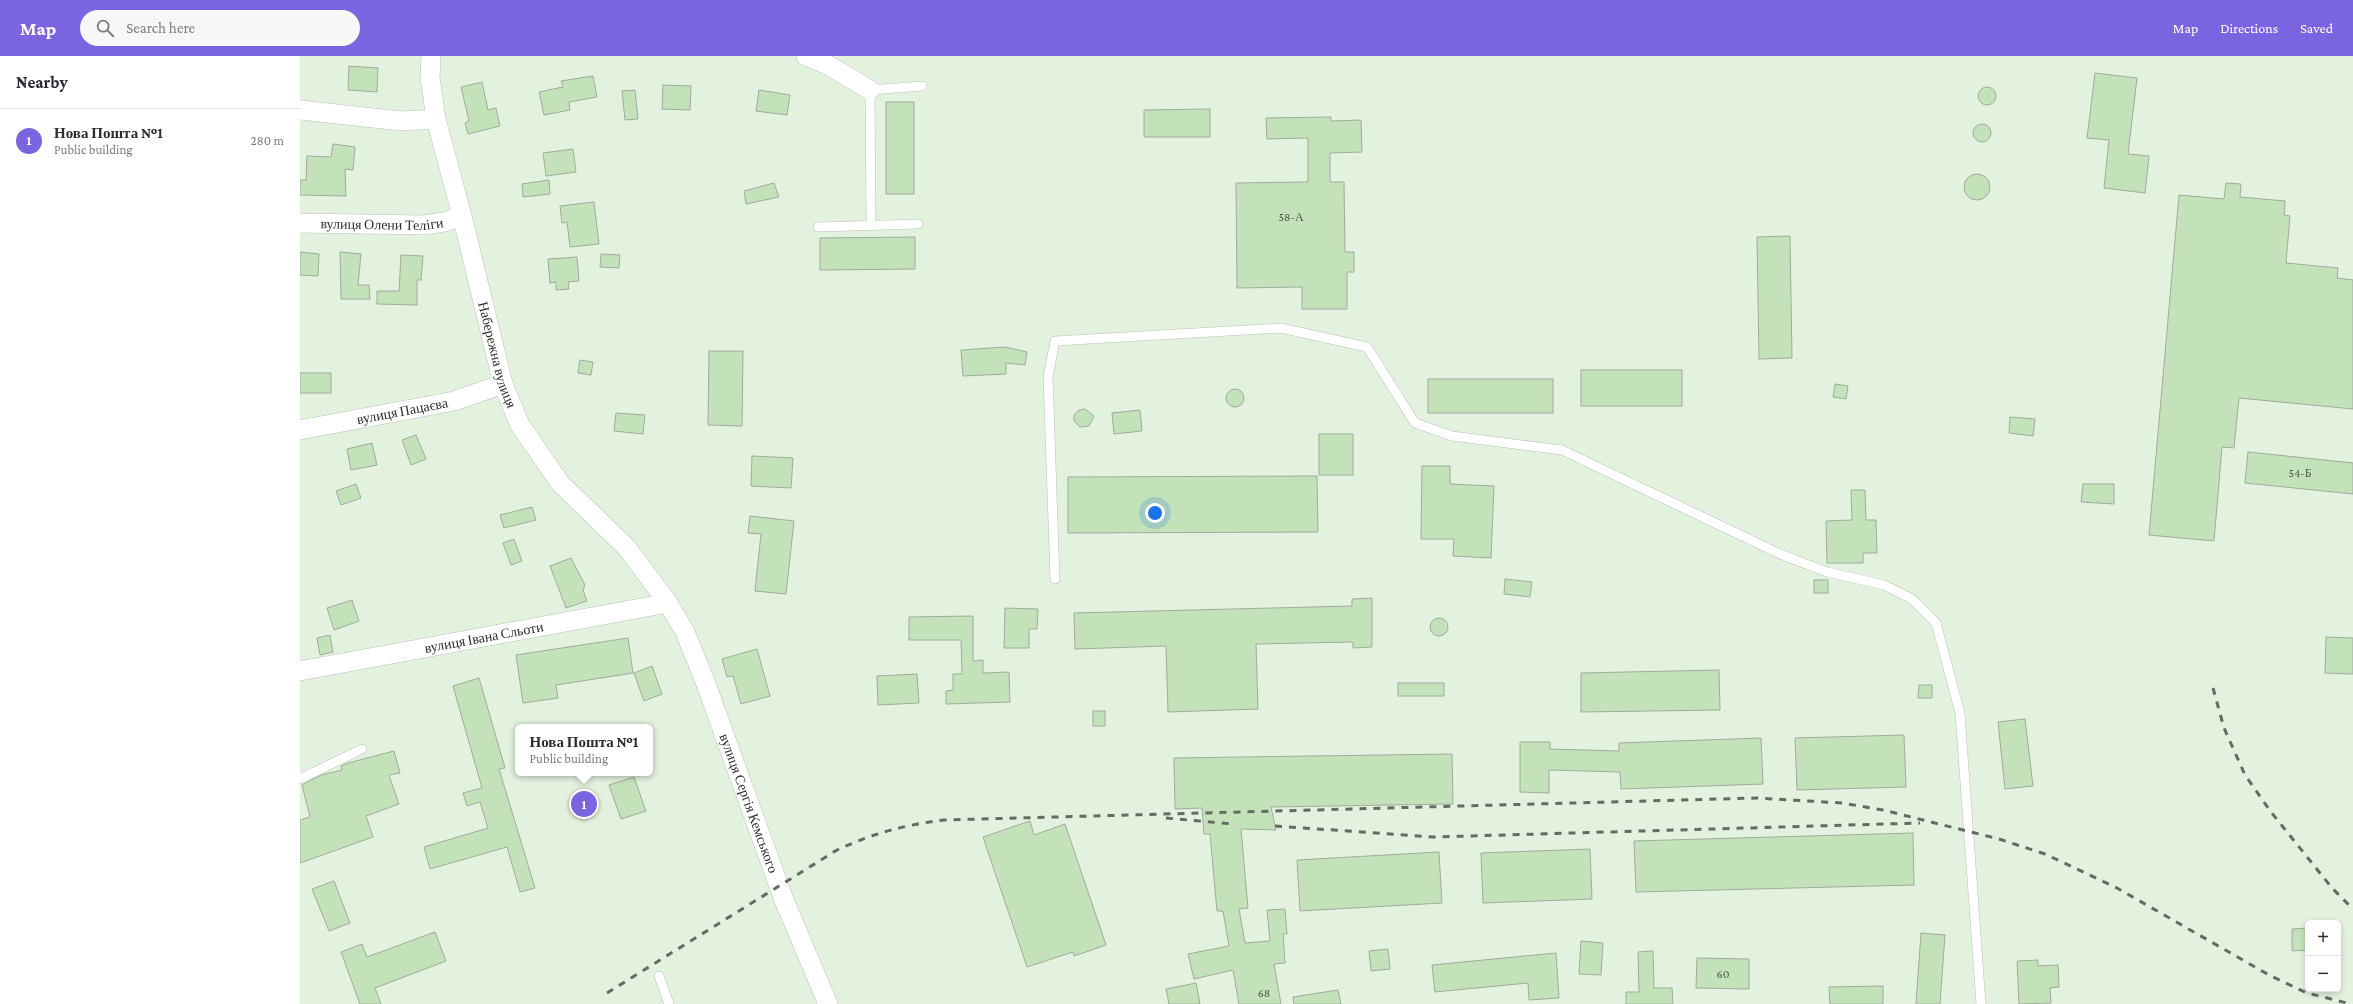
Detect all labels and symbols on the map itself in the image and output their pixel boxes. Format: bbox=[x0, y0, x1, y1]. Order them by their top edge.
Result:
house number: 58-А bbox=[1278, 210, 1304, 224]
street label: вулиця Олени Теліги bbox=[320, 214, 445, 233]
street label: Набережна вулиця bbox=[475, 300, 520, 411]
street label: вулиця Пацаєва bbox=[355, 394, 450, 427]
house number: 54-Б bbox=[2288, 466, 2312, 480]
your location bbox=[1145, 503, 1165, 523]
street label: вулиця Івана Сльоти bbox=[423, 618, 545, 656]
street label: вулиця Сергія Кемського bbox=[717, 731, 782, 875]
pin: 1 bbox=[571, 789, 597, 819]
house number: 60 bbox=[1717, 967, 1730, 981]
house number: 68 bbox=[1258, 986, 1270, 1000]

